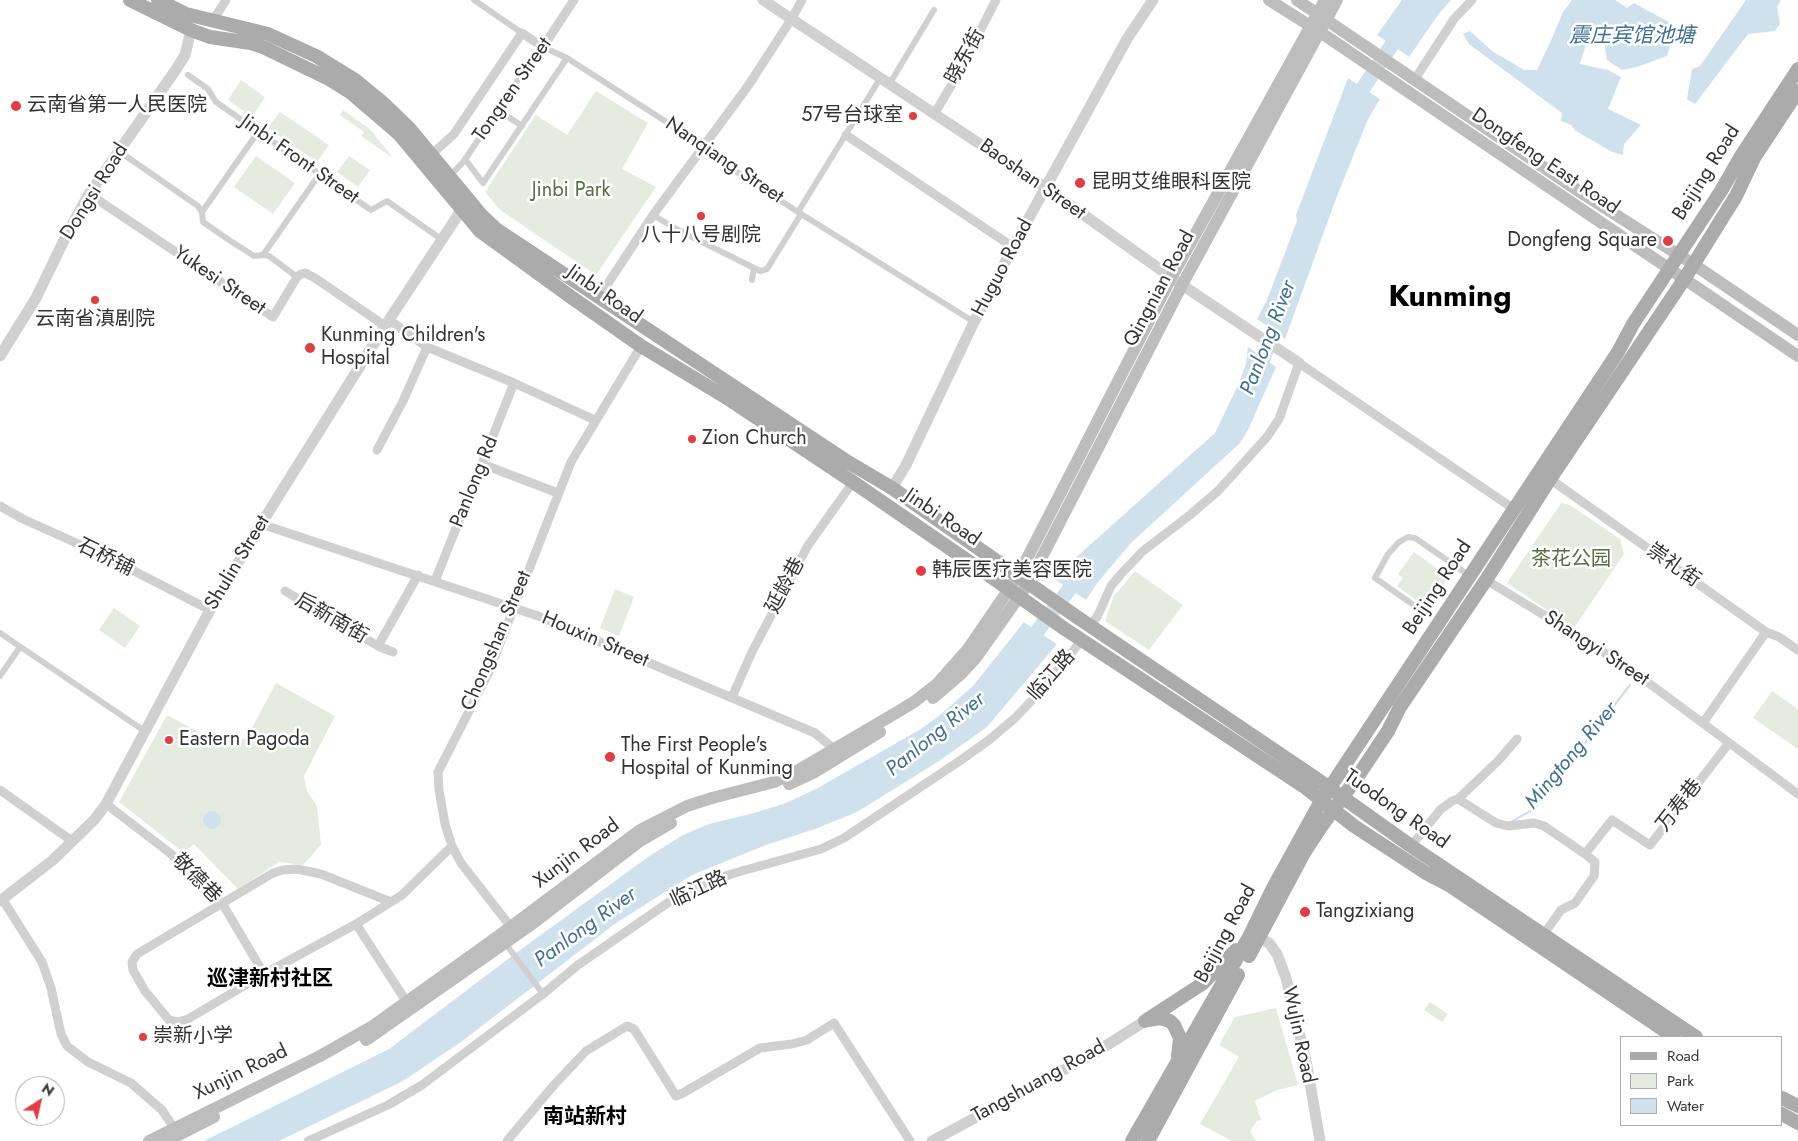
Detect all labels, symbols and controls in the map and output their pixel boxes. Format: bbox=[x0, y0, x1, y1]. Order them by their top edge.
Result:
water label: 震庄宾馆池塘 bbox=[1569, 24, 1695, 50]
street label: 晓东街 bbox=[941, 25, 991, 89]
street label: Tongren Street bbox=[468, 33, 558, 147]
place label: 云南省第一人民医院 bbox=[27, 94, 207, 118]
marker: 云南省第一人民医院 bbox=[9, 99, 23, 113]
place label: 57号台球室 bbox=[801, 104, 903, 128]
street label: Dongfeng East Road bbox=[1467, 104, 1623, 220]
street label: Jinbi Front Street bbox=[235, 110, 363, 210]
marker: 57号台球室 bbox=[907, 110, 919, 122]
street label: Nanqiang Street bbox=[660, 113, 788, 209]
street label: Beijing Road bbox=[1668, 121, 1746, 225]
street label: Baoshan Street bbox=[974, 135, 1090, 225]
street label: Dongsi Road bbox=[56, 139, 134, 245]
place label: 昆明艾维眼科医院 bbox=[1091, 171, 1251, 195]
marker: 昆明艾维眼科医院 bbox=[1073, 176, 1087, 190]
park label: Jinbi Park bbox=[532, 179, 610, 203]
marker: 八十八号剧院 bbox=[695, 210, 707, 222]
street label: Huguo Road bbox=[967, 215, 1039, 321]
place label: 八十八号剧院 bbox=[641, 224, 761, 248]
street label: Qingnian Road bbox=[1119, 227, 1201, 351]
place label: Dongfeng Square bbox=[1507, 229, 1657, 253]
marker: Dongfeng Square bbox=[1661, 234, 1675, 248]
street label: Yukesi Street bbox=[168, 241, 270, 321]
street label: Jinbi Road bbox=[562, 260, 646, 330]
water label: Panlong River bbox=[1236, 277, 1302, 399]
district label: Kunming bbox=[1389, 281, 1511, 317]
marker: 云南省滇剧院 bbox=[89, 294, 101, 306]
place label: 云南省滇剧院 bbox=[35, 308, 155, 332]
place label: Kunming Children's Hospital bbox=[321, 324, 485, 371]
marker: Kunming Children's Hospital bbox=[303, 341, 317, 355]
place label: Zion Church bbox=[702, 427, 807, 451]
street label: Panlong Rd bbox=[446, 433, 504, 531]
marker: Zion Church bbox=[686, 433, 698, 445]
street label: Jinbi Road bbox=[900, 484, 984, 552]
street label: Shulin Street bbox=[200, 511, 276, 615]
street label: 石桥铺 bbox=[73, 534, 137, 582]
street label: Beijing Road bbox=[1399, 536, 1477, 640]
street label: 崇礼街 bbox=[1642, 539, 1704, 593]
park label: 茶花公园 bbox=[1531, 548, 1611, 572]
street label: 延龄巷 bbox=[761, 554, 811, 618]
place label: 韩辰医疗美容医院 bbox=[932, 559, 1092, 583]
marker: 韩辰医疗美容医院 bbox=[914, 564, 928, 578]
street label: Chongshan Street bbox=[457, 568, 537, 714]
street label: 后新南街 bbox=[290, 589, 372, 649]
street label: Shangyi Street bbox=[1539, 606, 1653, 692]
street label: Houxin Street bbox=[538, 607, 652, 673]
street label: 临江路 bbox=[1023, 645, 1081, 707]
water label: Panlong River bbox=[881, 687, 991, 783]
water label: Mingtong River bbox=[1520, 698, 1624, 814]
place label: Eastern Pagoda bbox=[179, 728, 309, 752]
marker: Eastern Pagoda bbox=[163, 734, 175, 746]
place label: The First People's Hospital of Kunming bbox=[621, 734, 793, 781]
marker: The First People's Hospital of Kunming bbox=[603, 750, 617, 764]
street label: Tuodong Road bbox=[1339, 765, 1453, 855]
street label: 万寿巷 bbox=[1652, 775, 1708, 837]
street label: Xunjin Road bbox=[529, 814, 625, 894]
street label: 敬德巷 bbox=[166, 849, 226, 909]
street label: 临江路 bbox=[667, 866, 731, 914]
street label: Beijing Road bbox=[1190, 881, 1262, 987]
water label: Panlong River bbox=[530, 883, 642, 973]
place label: Tangzixiang bbox=[1316, 900, 1414, 924]
marker: Tangzixiang bbox=[1298, 905, 1312, 919]
district label: 巡津新村社区 bbox=[207, 967, 333, 993]
street label: WuJin Road bbox=[1276, 984, 1320, 1086]
place label: 崇新小学 bbox=[153, 1025, 233, 1049]
marker: 崇新小学 bbox=[137, 1031, 149, 1043]
street label: Tangshuang Road bbox=[968, 1035, 1110, 1129]
legend bbox=[1620, 1036, 1783, 1126]
street label: Xunjin Road bbox=[190, 1040, 292, 1106]
text: Road bbox=[1667, 1045, 1699, 1067]
text: Park bbox=[1667, 1070, 1694, 1092]
north arrow bbox=[15, 1076, 65, 1126]
text: N bbox=[38, 1078, 58, 1101]
text: Water bbox=[1667, 1095, 1704, 1117]
district label: 南站新村 bbox=[543, 1105, 627, 1131]

